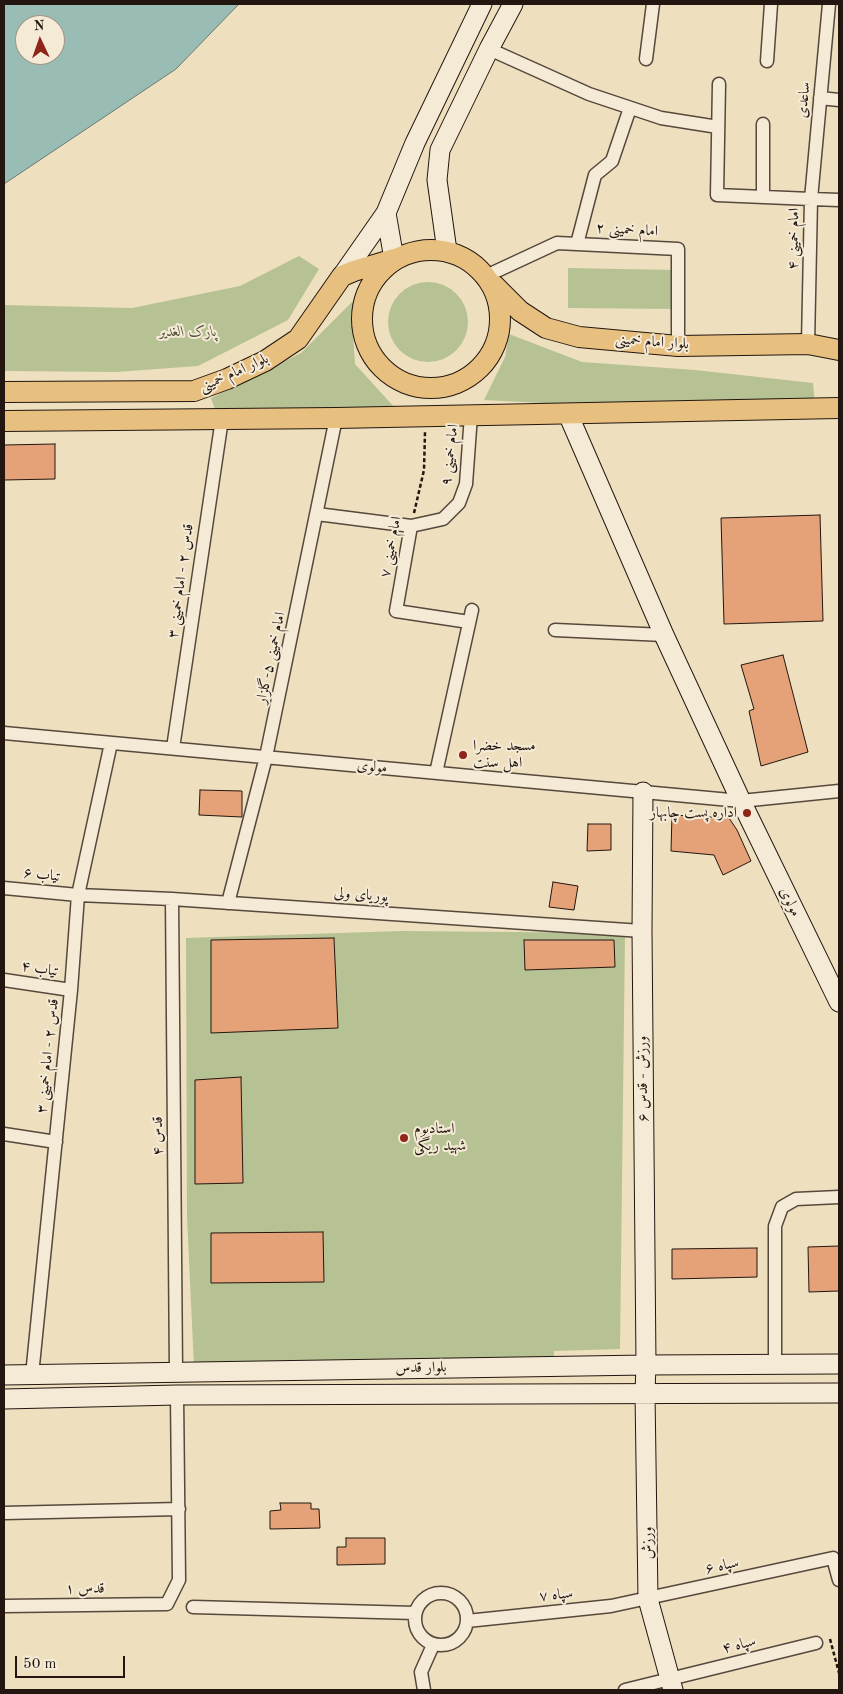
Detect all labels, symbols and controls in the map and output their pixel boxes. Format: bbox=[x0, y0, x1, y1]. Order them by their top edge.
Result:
north arrow bbox=[15, 15, 65, 65]
text: N bbox=[34, 19, 45, 33]
street label: ساعدی bbox=[793, 81, 815, 119]
street label: امام خمینی ۴ bbox=[784, 208, 804, 270]
street label: امام خمینی ۲ bbox=[596, 219, 658, 241]
park label: پارک الغدیر bbox=[159, 323, 217, 341]
street label: بلوار امام خمینی bbox=[615, 330, 689, 354]
street label: بلوار امام خمینی bbox=[197, 350, 271, 396]
street label: امام خمینی ۹ bbox=[437, 423, 463, 487]
street label: امام خمینی ۷ bbox=[376, 515, 406, 579]
street label: قدس ۲ - امام خمینی ۳ bbox=[164, 523, 198, 639]
street label: امام خمینی ۵-گلزار bbox=[252, 610, 290, 706]
place label: مسجد خضرا اهل سنت bbox=[473, 737, 536, 772]
marker: مسجد خضرا اهل سنت bbox=[457, 749, 469, 761]
street label: مولوی bbox=[356, 757, 388, 777]
place label: اداره پست چابهار bbox=[650, 804, 737, 822]
marker: اداره پست چابهار bbox=[741, 807, 753, 819]
street label: تیاب ۶ bbox=[22, 864, 62, 886]
street label: پوریای ولی bbox=[333, 884, 389, 906]
street label: مولوی bbox=[775, 884, 805, 920]
street label: تیاب ۴ bbox=[20, 957, 60, 981]
street label: قدس ۲ - امام خمینی ۳ bbox=[33, 998, 63, 1114]
street label: ورزش - قدس ۶ bbox=[633, 1036, 653, 1122]
street label: قدس ۴ bbox=[149, 1116, 167, 1156]
place label: استادیوم شهید ریگی bbox=[414, 1120, 466, 1155]
marker: استادیوم شهید ریگی bbox=[398, 1132, 410, 1144]
street label: بلوار قدس bbox=[395, 1359, 447, 1377]
street label: ورزش bbox=[639, 1526, 657, 1560]
street label: سپاه ۶ bbox=[703, 1554, 741, 1578]
street label: قدس ۱ bbox=[65, 1580, 105, 1598]
street label: سپاه ۷ bbox=[538, 1584, 574, 1606]
street label: سپاه ۴ bbox=[720, 1632, 758, 1658]
scale bar bbox=[18, 1646, 128, 1678]
text: 50 m bbox=[23, 1657, 57, 1672]

